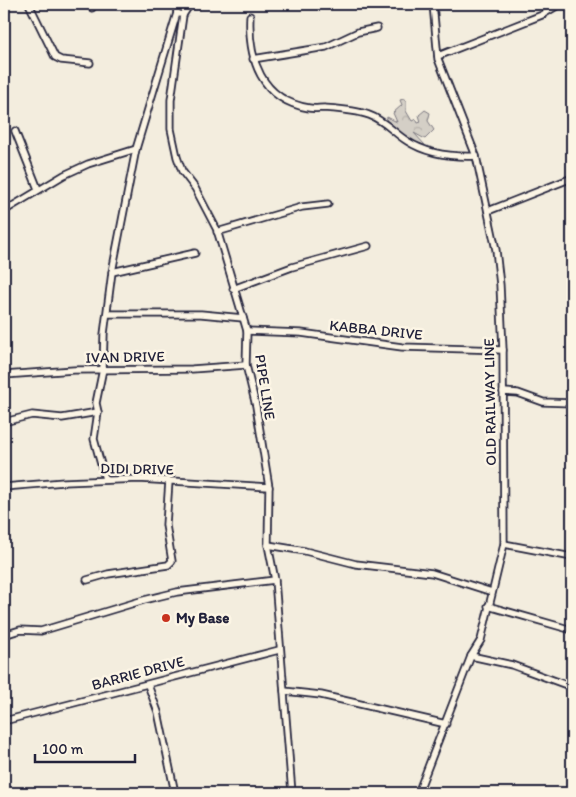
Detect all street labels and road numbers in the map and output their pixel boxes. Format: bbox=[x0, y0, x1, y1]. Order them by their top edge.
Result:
street label: KABBA DRIVE bbox=[329, 316, 423, 344]
street label: OLD RAILWAY LINE bbox=[480, 338, 500, 466]
street label: IVAN DRIVE bbox=[85, 347, 165, 367]
street label: PIPE LINE bbox=[251, 353, 279, 421]
street label: DIDI DRIVE bbox=[100, 459, 174, 479]
street label: BARRIE DRIVE bbox=[90, 652, 186, 694]

